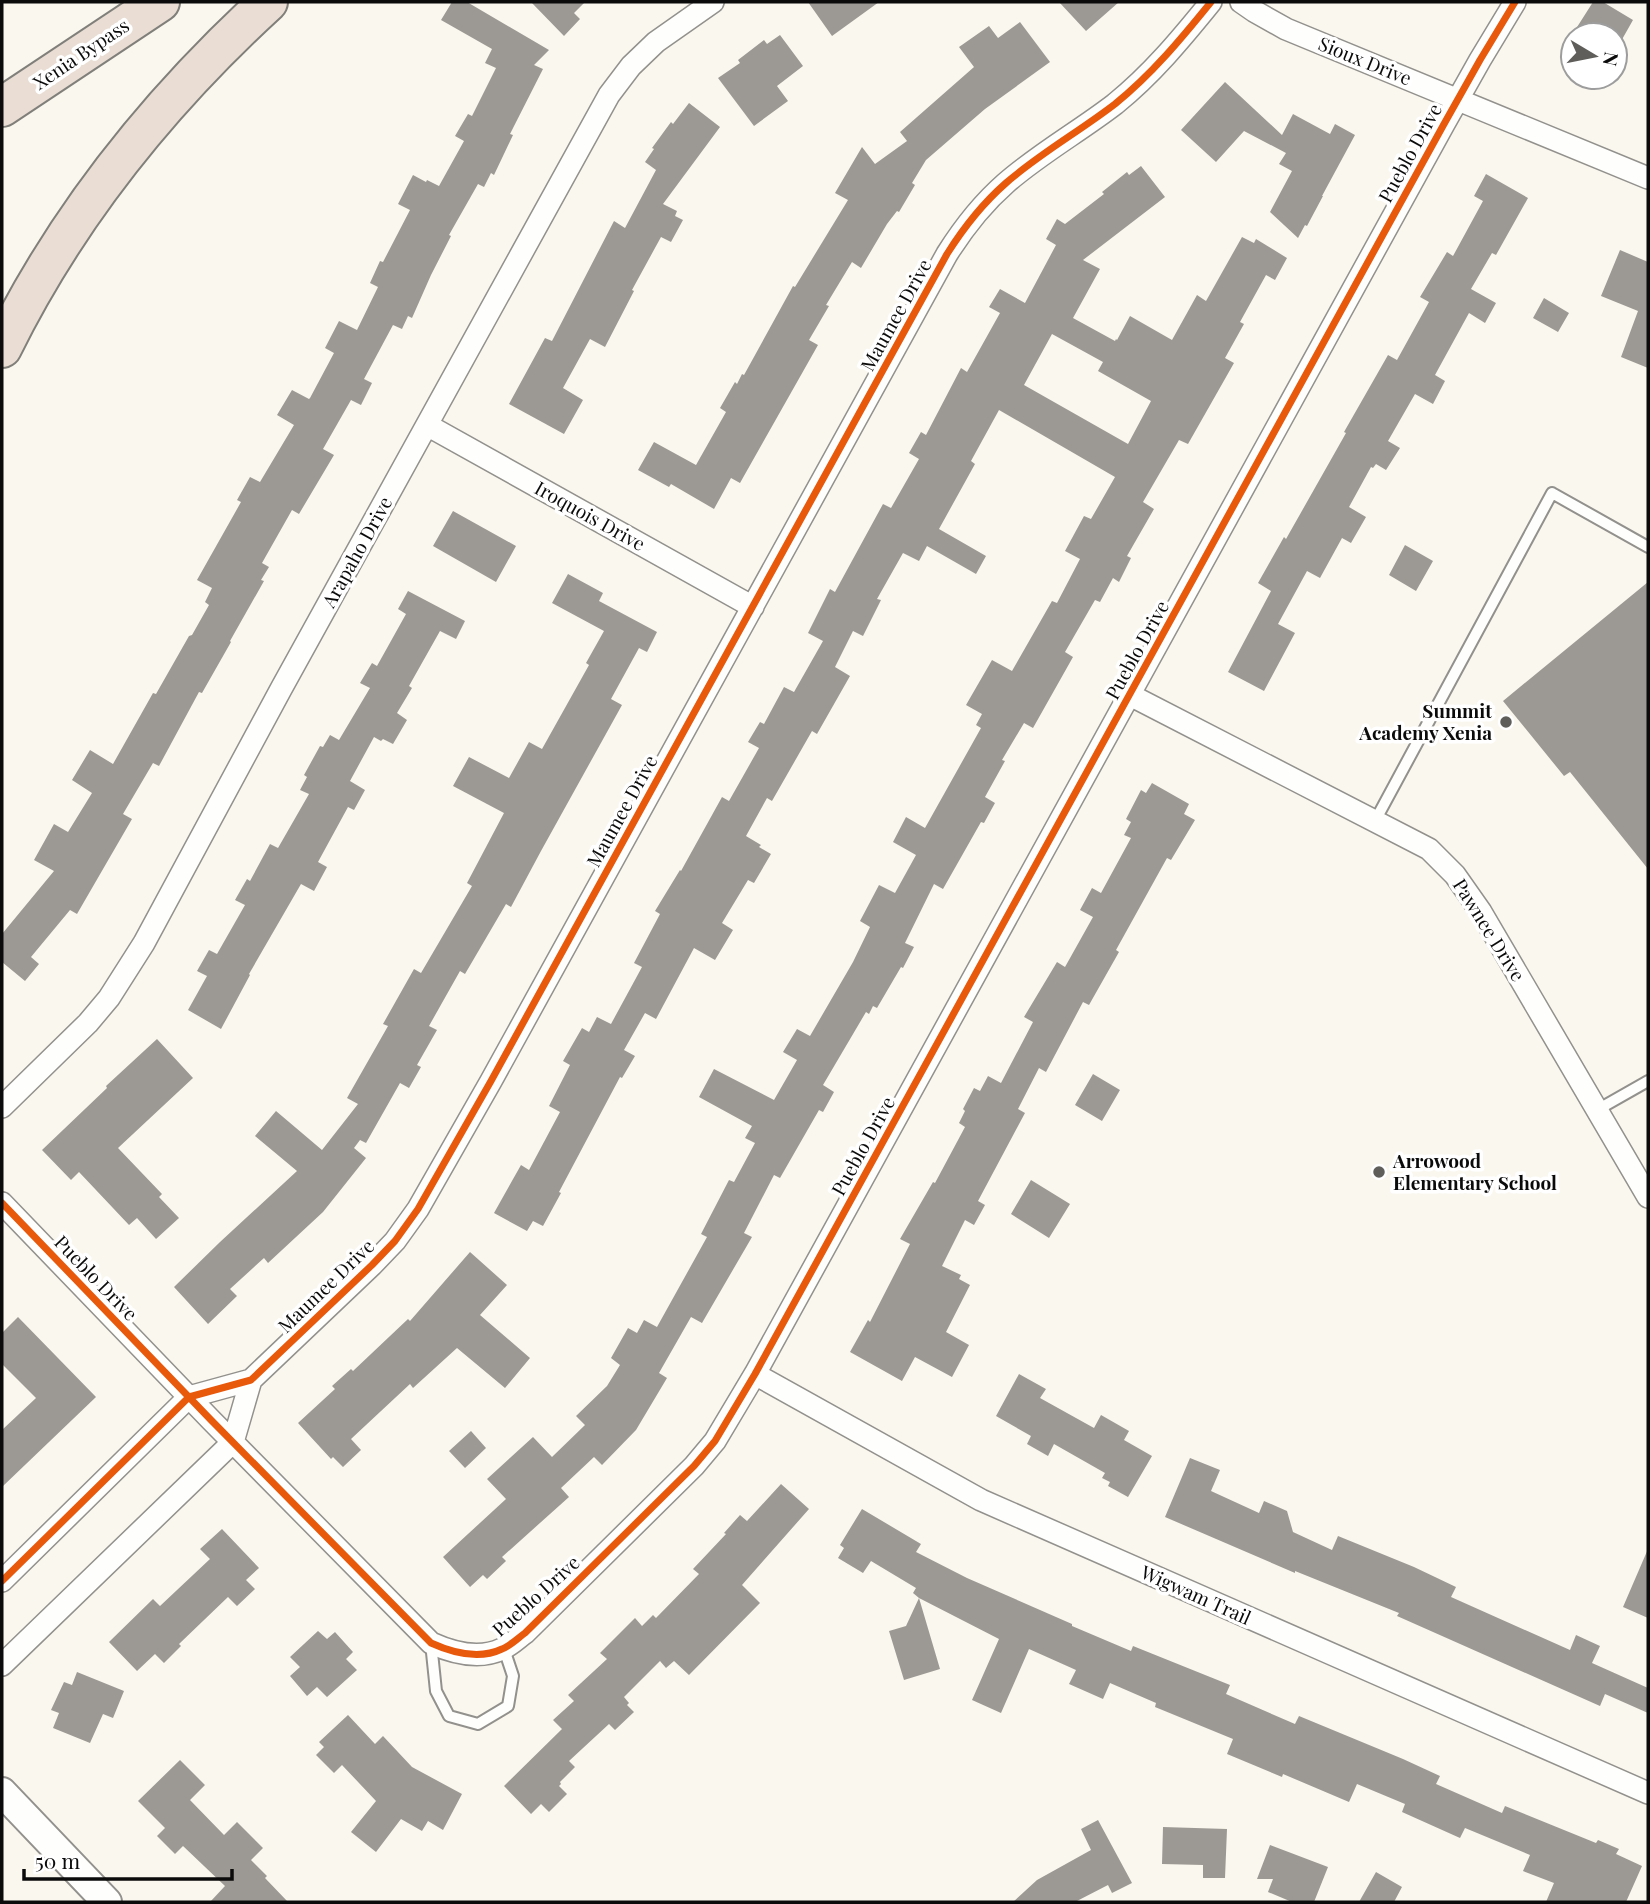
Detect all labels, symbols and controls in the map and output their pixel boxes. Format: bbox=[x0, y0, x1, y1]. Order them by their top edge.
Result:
street label: Xenia Bypass bbox=[27, 11, 134, 95]
north arrow bbox=[1559, 21, 1629, 91]
street label: Sioux Drive bbox=[1315, 30, 1416, 91]
text: N bbox=[1598, 50, 1626, 68]
street label: Pueblo Drive bbox=[1371, 98, 1447, 207]
street label: Maumee Drive bbox=[854, 254, 937, 375]
street label: Iroquois Drive bbox=[531, 474, 650, 556]
street label: Arapaho Drive bbox=[314, 491, 397, 613]
street label: Pueblo Drive bbox=[1098, 595, 1174, 704]
place label: Summit Academy Xenia bbox=[1358, 697, 1492, 745]
marker: Summit Academy Xenia bbox=[1498, 714, 1514, 730]
street label: Maumee Drive bbox=[580, 750, 663, 871]
street label: Pawnee Drive bbox=[1448, 873, 1532, 986]
street label: Pueblo Drive bbox=[824, 1091, 900, 1200]
place label: Arrowood Elementary School bbox=[1392, 1147, 1557, 1195]
marker: Arrowood Elementary School bbox=[1371, 1164, 1387, 1180]
street label: Pueblo Drive bbox=[49, 1229, 144, 1326]
street label: Maumee Drive bbox=[272, 1233, 379, 1338]
street label: Pueblo Drive bbox=[486, 1549, 585, 1641]
street label: Wigwam Trail bbox=[1136, 1558, 1256, 1630]
scale bar bbox=[24, 1838, 233, 1882]
text: 50 m bbox=[35, 1846, 81, 1874]

